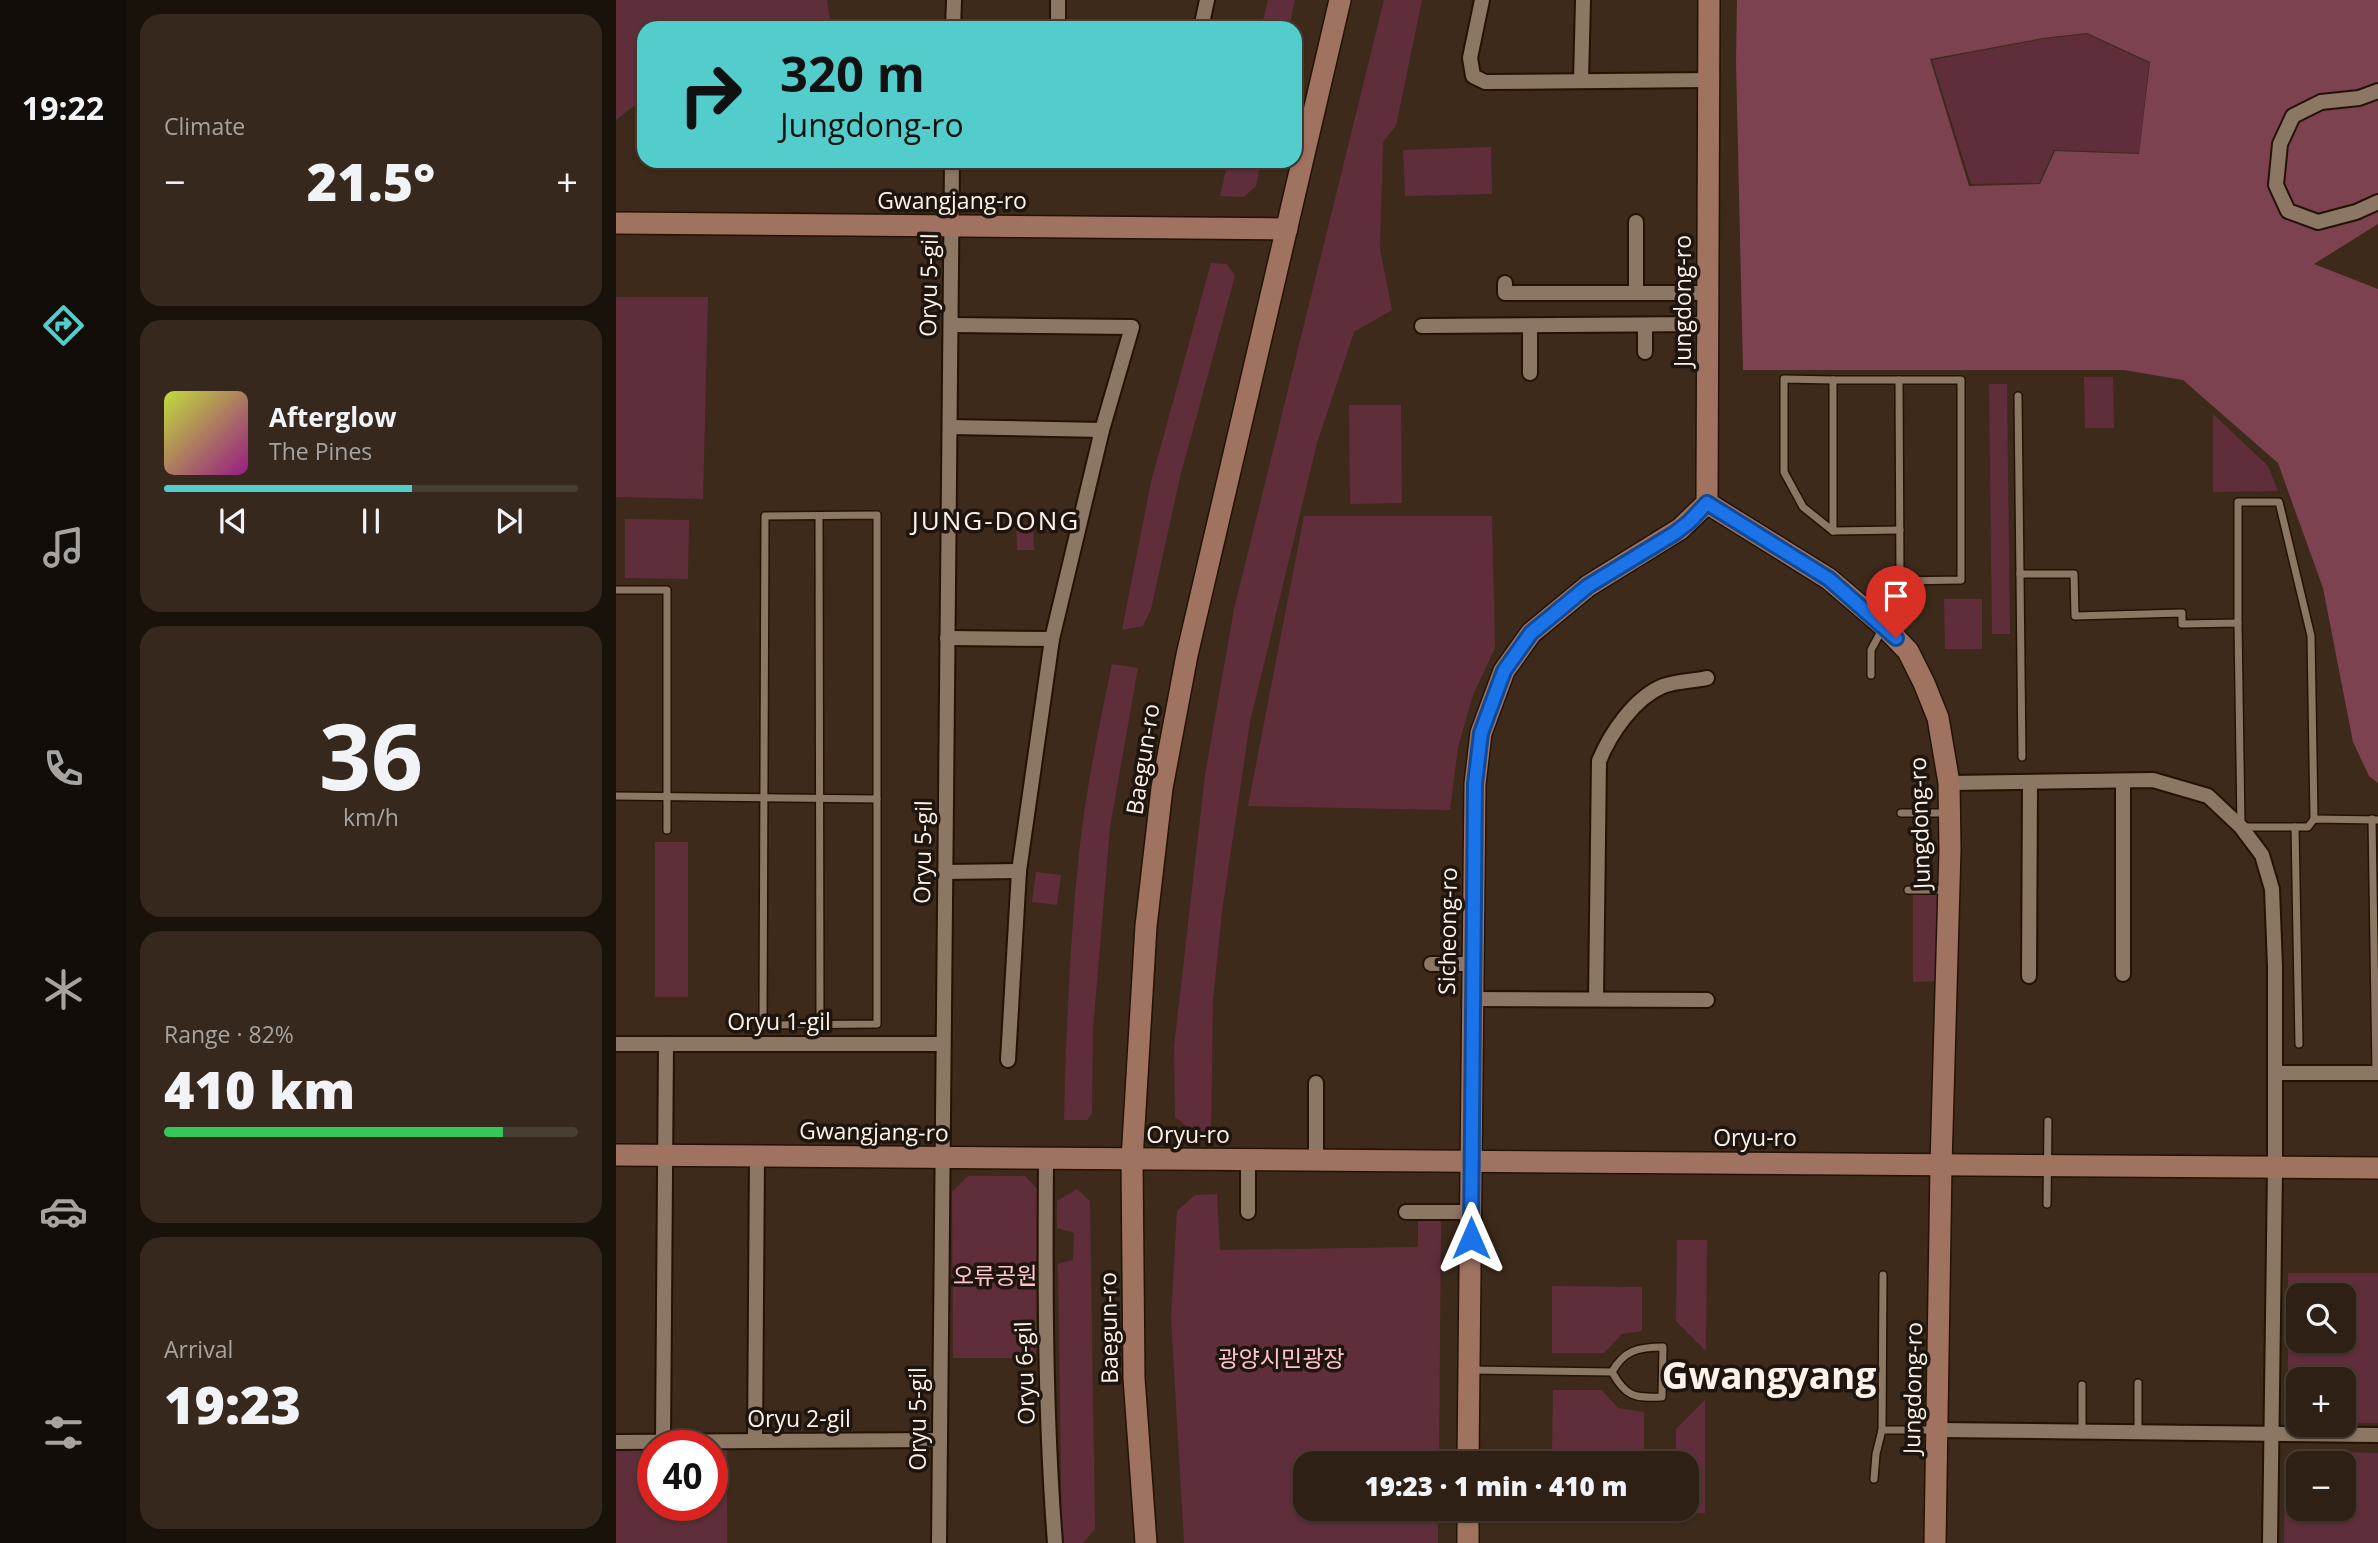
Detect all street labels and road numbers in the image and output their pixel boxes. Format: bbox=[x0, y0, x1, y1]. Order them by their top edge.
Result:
street label: Gwangjang-ro bbox=[877, 184, 1027, 216]
street label: Oryu 5-gil bbox=[911, 233, 945, 337]
street label: Jungdong-ro bbox=[1666, 235, 1698, 369]
street label: Baegun-ro bbox=[1117, 701, 1167, 817]
street label: Jungdong-ro bbox=[1901, 756, 1937, 892]
street label: Oryu 5-gil bbox=[905, 800, 939, 904]
street label: Sicheong-ro bbox=[1430, 867, 1464, 995]
street label: Oryu 1-gil bbox=[727, 1005, 831, 1037]
street label: Gwangjang-ro bbox=[799, 1114, 949, 1148]
street label: Oryu-ro bbox=[1146, 1118, 1230, 1150]
street label: Oryu-ro bbox=[1713, 1121, 1797, 1153]
street label: Baegun-ro bbox=[1091, 1272, 1125, 1384]
street label: Oryu 6-gil bbox=[1006, 1321, 1042, 1425]
street label: Jungdong-ro bbox=[1895, 1322, 1929, 1456]
street label: Oryu 5-gil bbox=[901, 1367, 933, 1471]
street label: Oryu 2-gil bbox=[747, 1402, 851, 1434]

